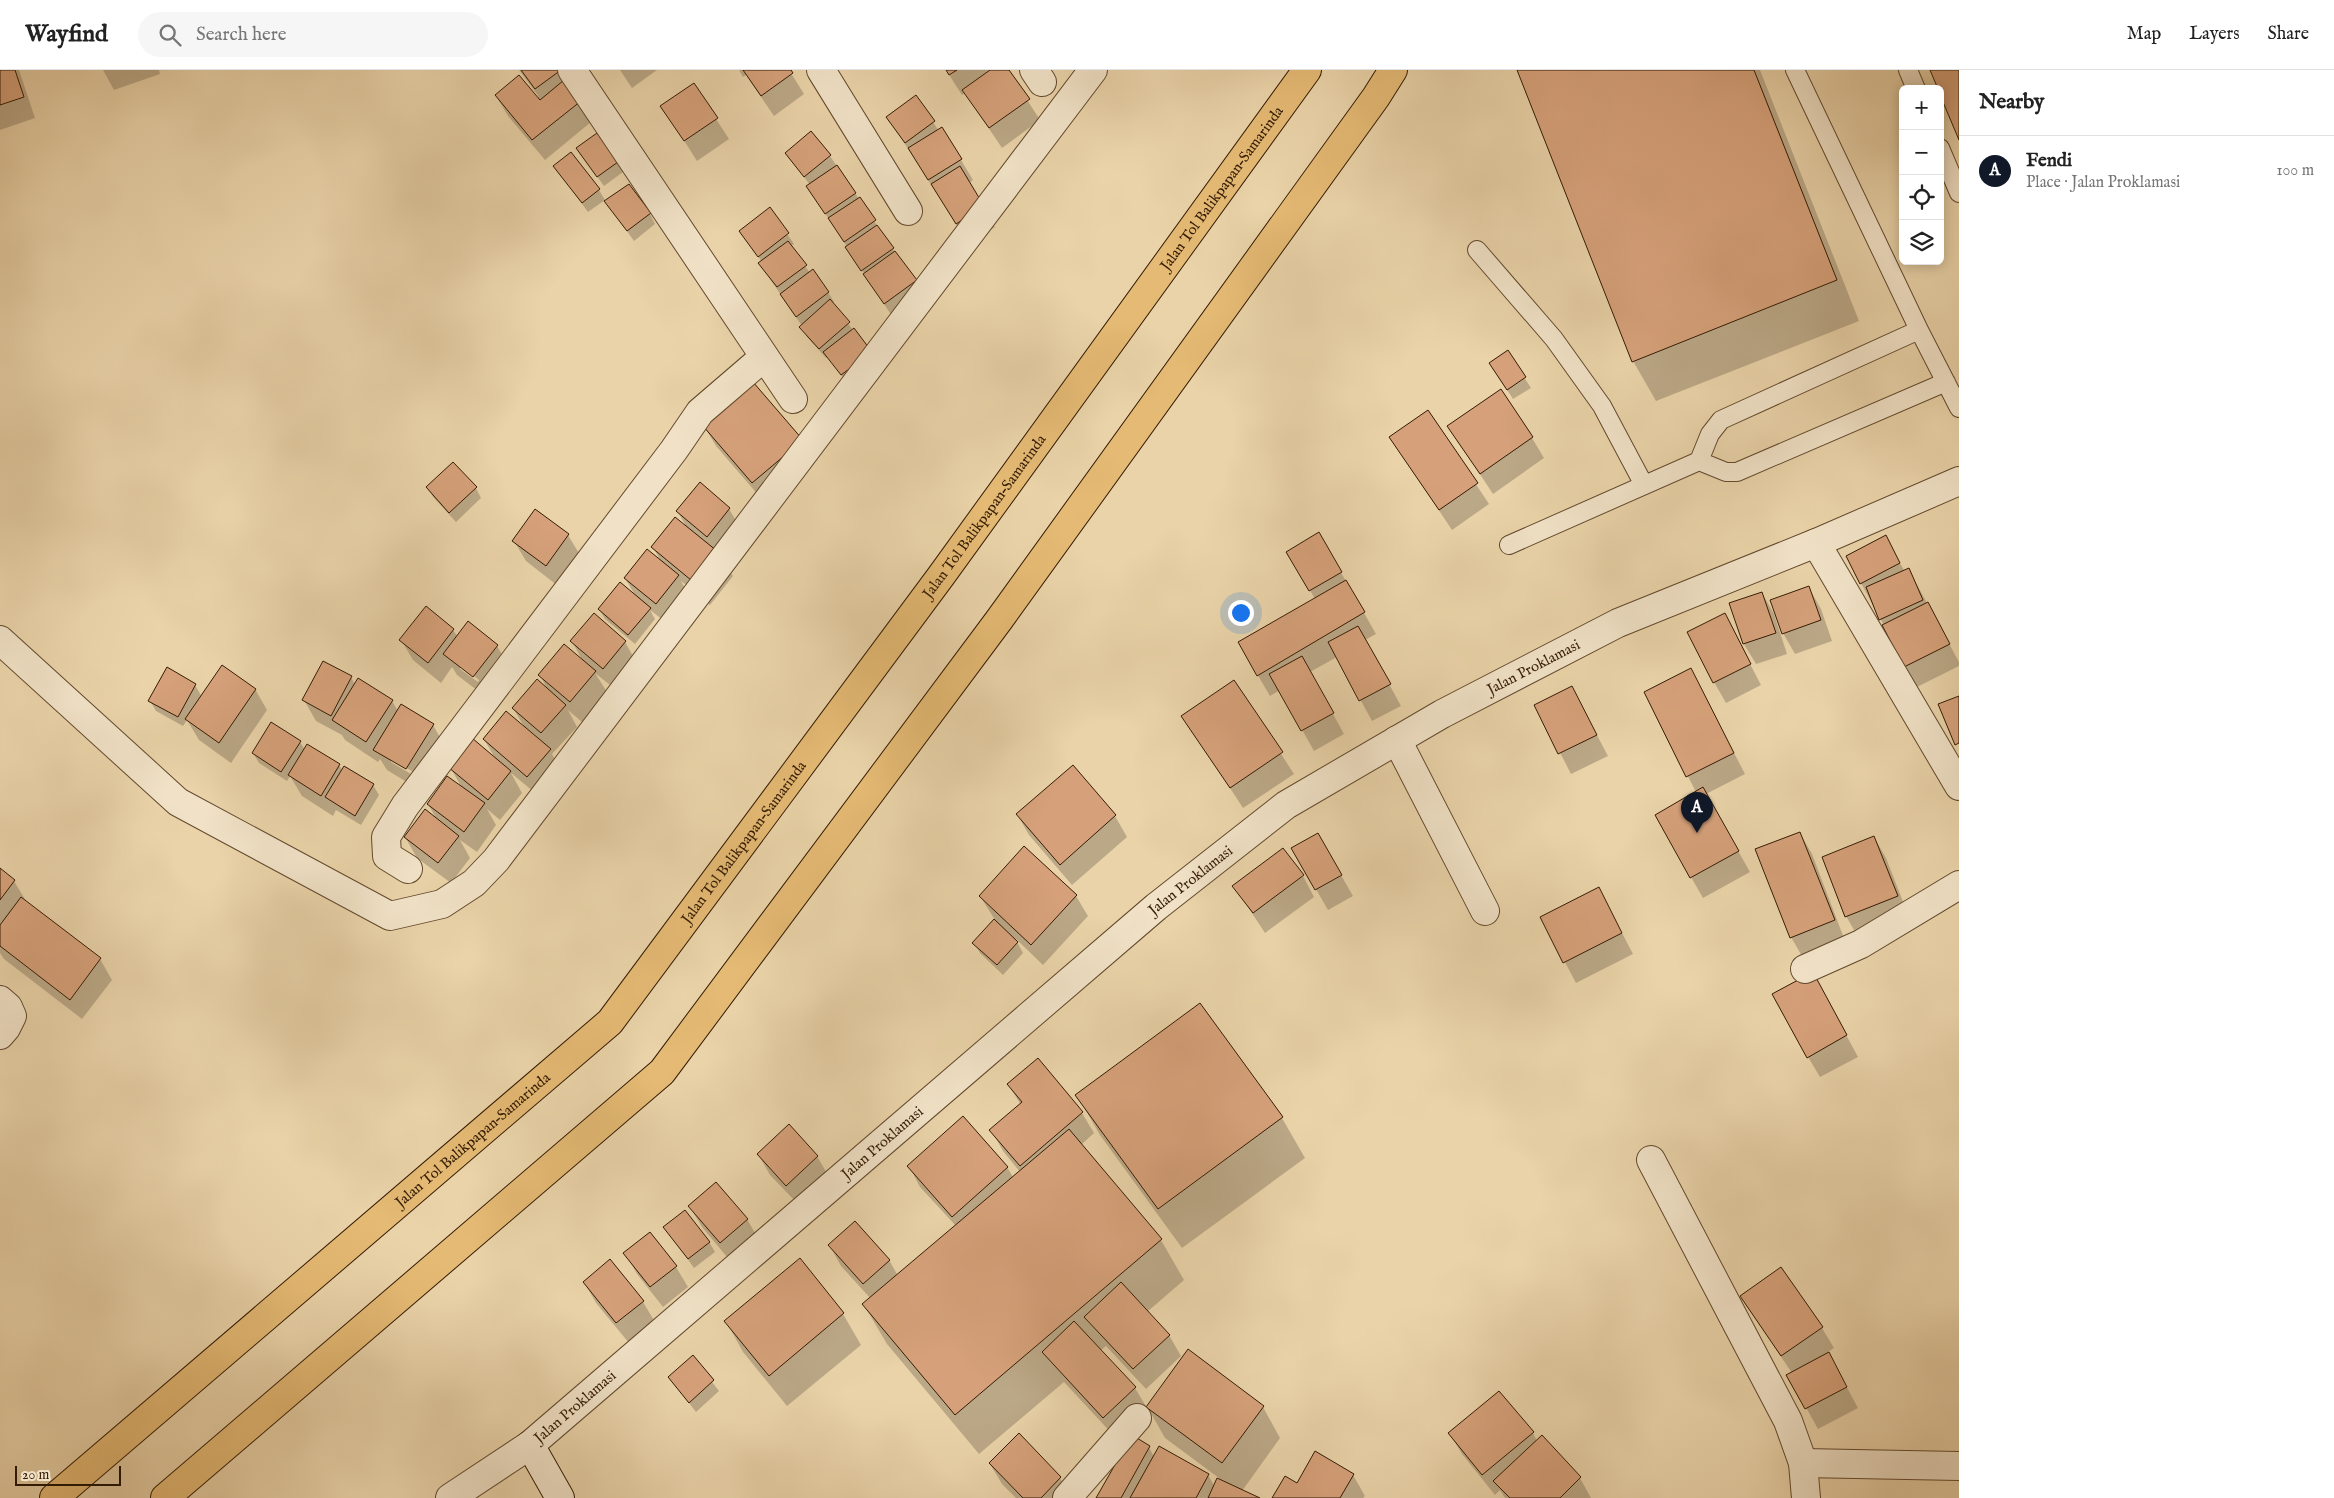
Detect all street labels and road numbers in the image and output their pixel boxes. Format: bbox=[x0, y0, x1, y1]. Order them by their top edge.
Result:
street label: Jalan Tol Balikpapan–Samarinda bbox=[1155, 102, 1288, 276]
street label: Jalan Tol Balikpapan–Samarinda bbox=[917, 430, 1051, 604]
street label: Jalan Proklamasi bbox=[1482, 635, 1583, 700]
street label: Jalan Tol Balikpapan–Samarinda bbox=[676, 757, 811, 929]
street label: Jalan Proklamasi bbox=[1143, 841, 1237, 921]
street label: Jalan Tol Balikpapan–Samarinda bbox=[390, 1068, 555, 1213]
street label: Jalan Proklamasi bbox=[836, 1102, 927, 1185]
street label: Jalan Proklamasi bbox=[529, 1366, 620, 1449]

